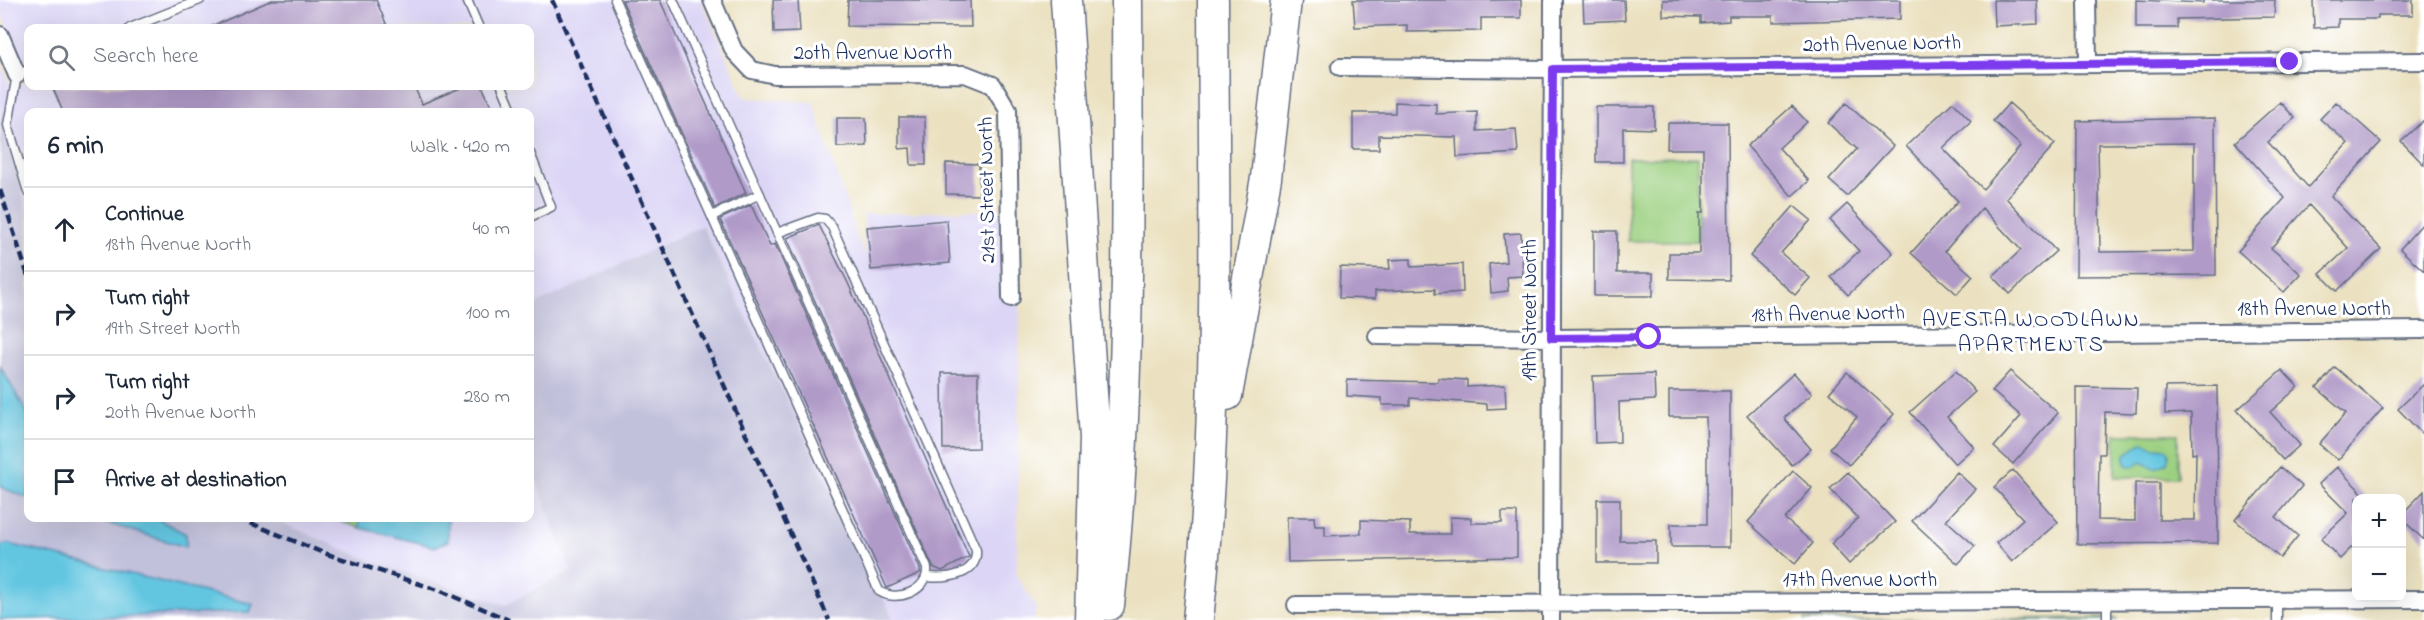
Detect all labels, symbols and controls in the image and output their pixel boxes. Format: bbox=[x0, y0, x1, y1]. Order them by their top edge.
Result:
search box bbox=[24, 24, 534, 90]
street label: 20th Avenue North bbox=[1803, 29, 1962, 61]
street label: 20th Avenue North bbox=[794, 39, 952, 69]
icon: search bbox=[45, 41, 78, 74]
text: Search here bbox=[93, 41, 198, 73]
route end bbox=[2276, 48, 2302, 74]
street label: 21st Street North bbox=[972, 116, 1004, 264]
text: 6 min bbox=[48, 128, 104, 166]
text: Walk · 420 m bbox=[410, 133, 510, 162]
text: Continue bbox=[105, 199, 184, 231]
icon: ahead bbox=[48, 213, 81, 246]
text: 40 m bbox=[473, 215, 510, 244]
text: 18th Avenue North bbox=[105, 231, 251, 260]
street label: 19th Street North bbox=[1516, 239, 1546, 381]
text: Turn right bbox=[105, 283, 190, 315]
street label: 18th Avenue North bbox=[2237, 295, 2391, 325]
icon: right bbox=[48, 297, 81, 330]
text: 100 m bbox=[466, 299, 510, 328]
street label: 18th Avenue North bbox=[1751, 299, 1905, 331]
district label: AVESTA WOODLAWN APARTMENTS bbox=[1922, 305, 2140, 362]
text: 19th Street North bbox=[105, 315, 240, 344]
route start bbox=[1635, 323, 1661, 349]
text: Turn right bbox=[105, 367, 190, 399]
icon: right bbox=[48, 381, 81, 414]
text: 280 m bbox=[463, 383, 510, 412]
text: 20th Avenue North bbox=[105, 399, 256, 428]
icon: arrive bbox=[48, 465, 81, 498]
text: Arrive at destination bbox=[105, 465, 287, 497]
map controls bbox=[2352, 494, 2406, 602]
button: + bbox=[2352, 494, 2406, 548]
button: − bbox=[2352, 548, 2406, 602]
street label: 17th Avenue North bbox=[1783, 566, 1937, 596]

